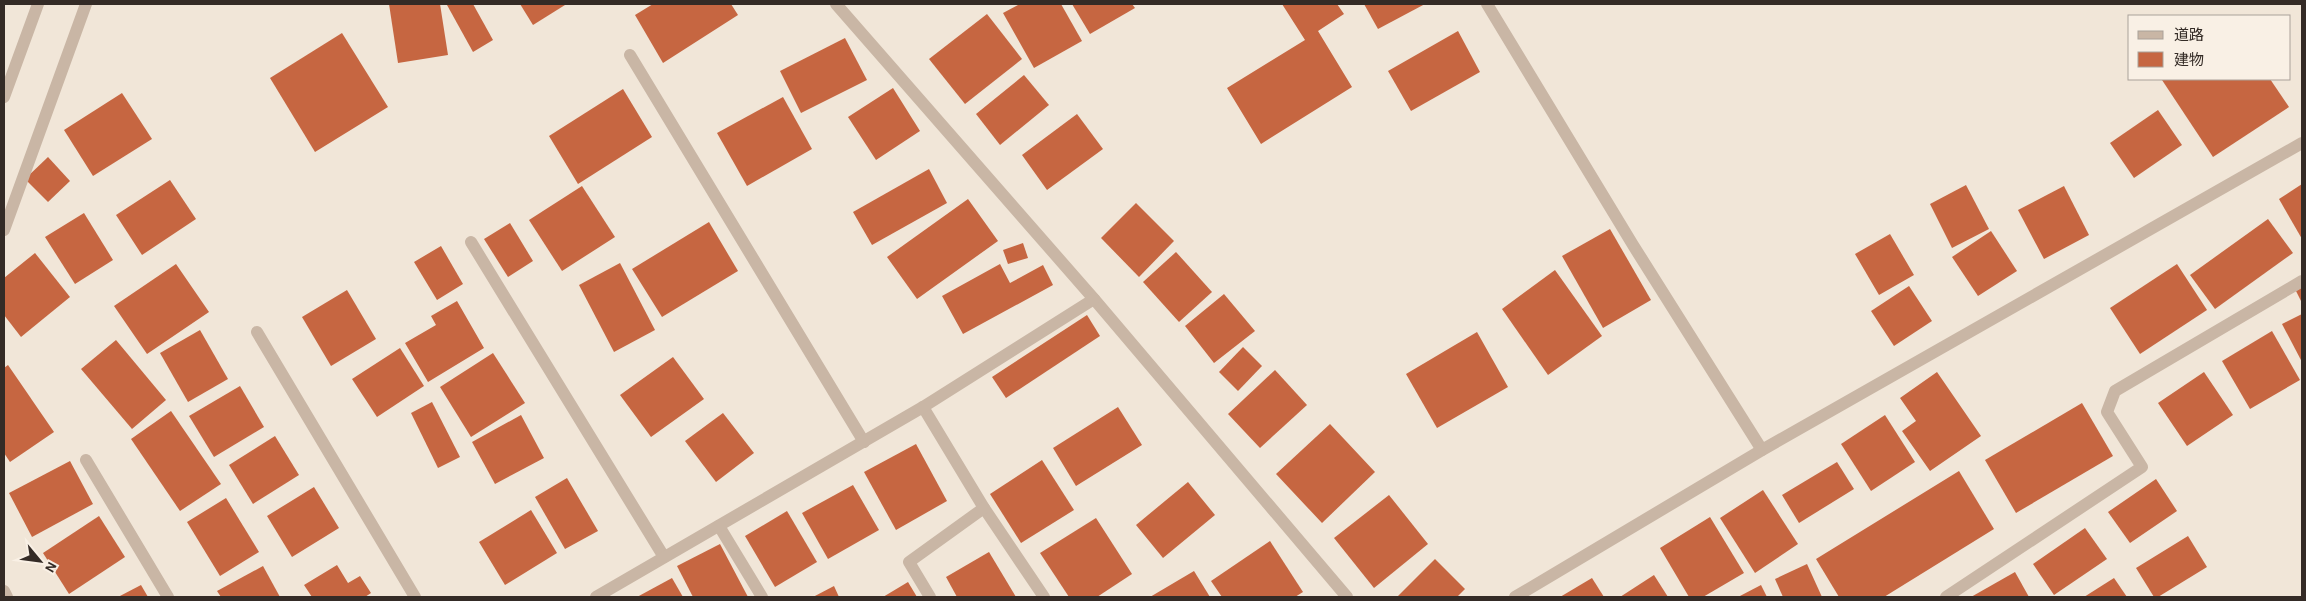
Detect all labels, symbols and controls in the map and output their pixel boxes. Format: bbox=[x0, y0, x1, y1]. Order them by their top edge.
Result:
legend bbox=[2128, 15, 2291, 80]
text: 道路 bbox=[2174, 27, 2204, 43]
text: 建物 bbox=[2174, 52, 2204, 68]
north arrow bbox=[15, 536, 65, 586]
text: N bbox=[42, 559, 59, 574]

